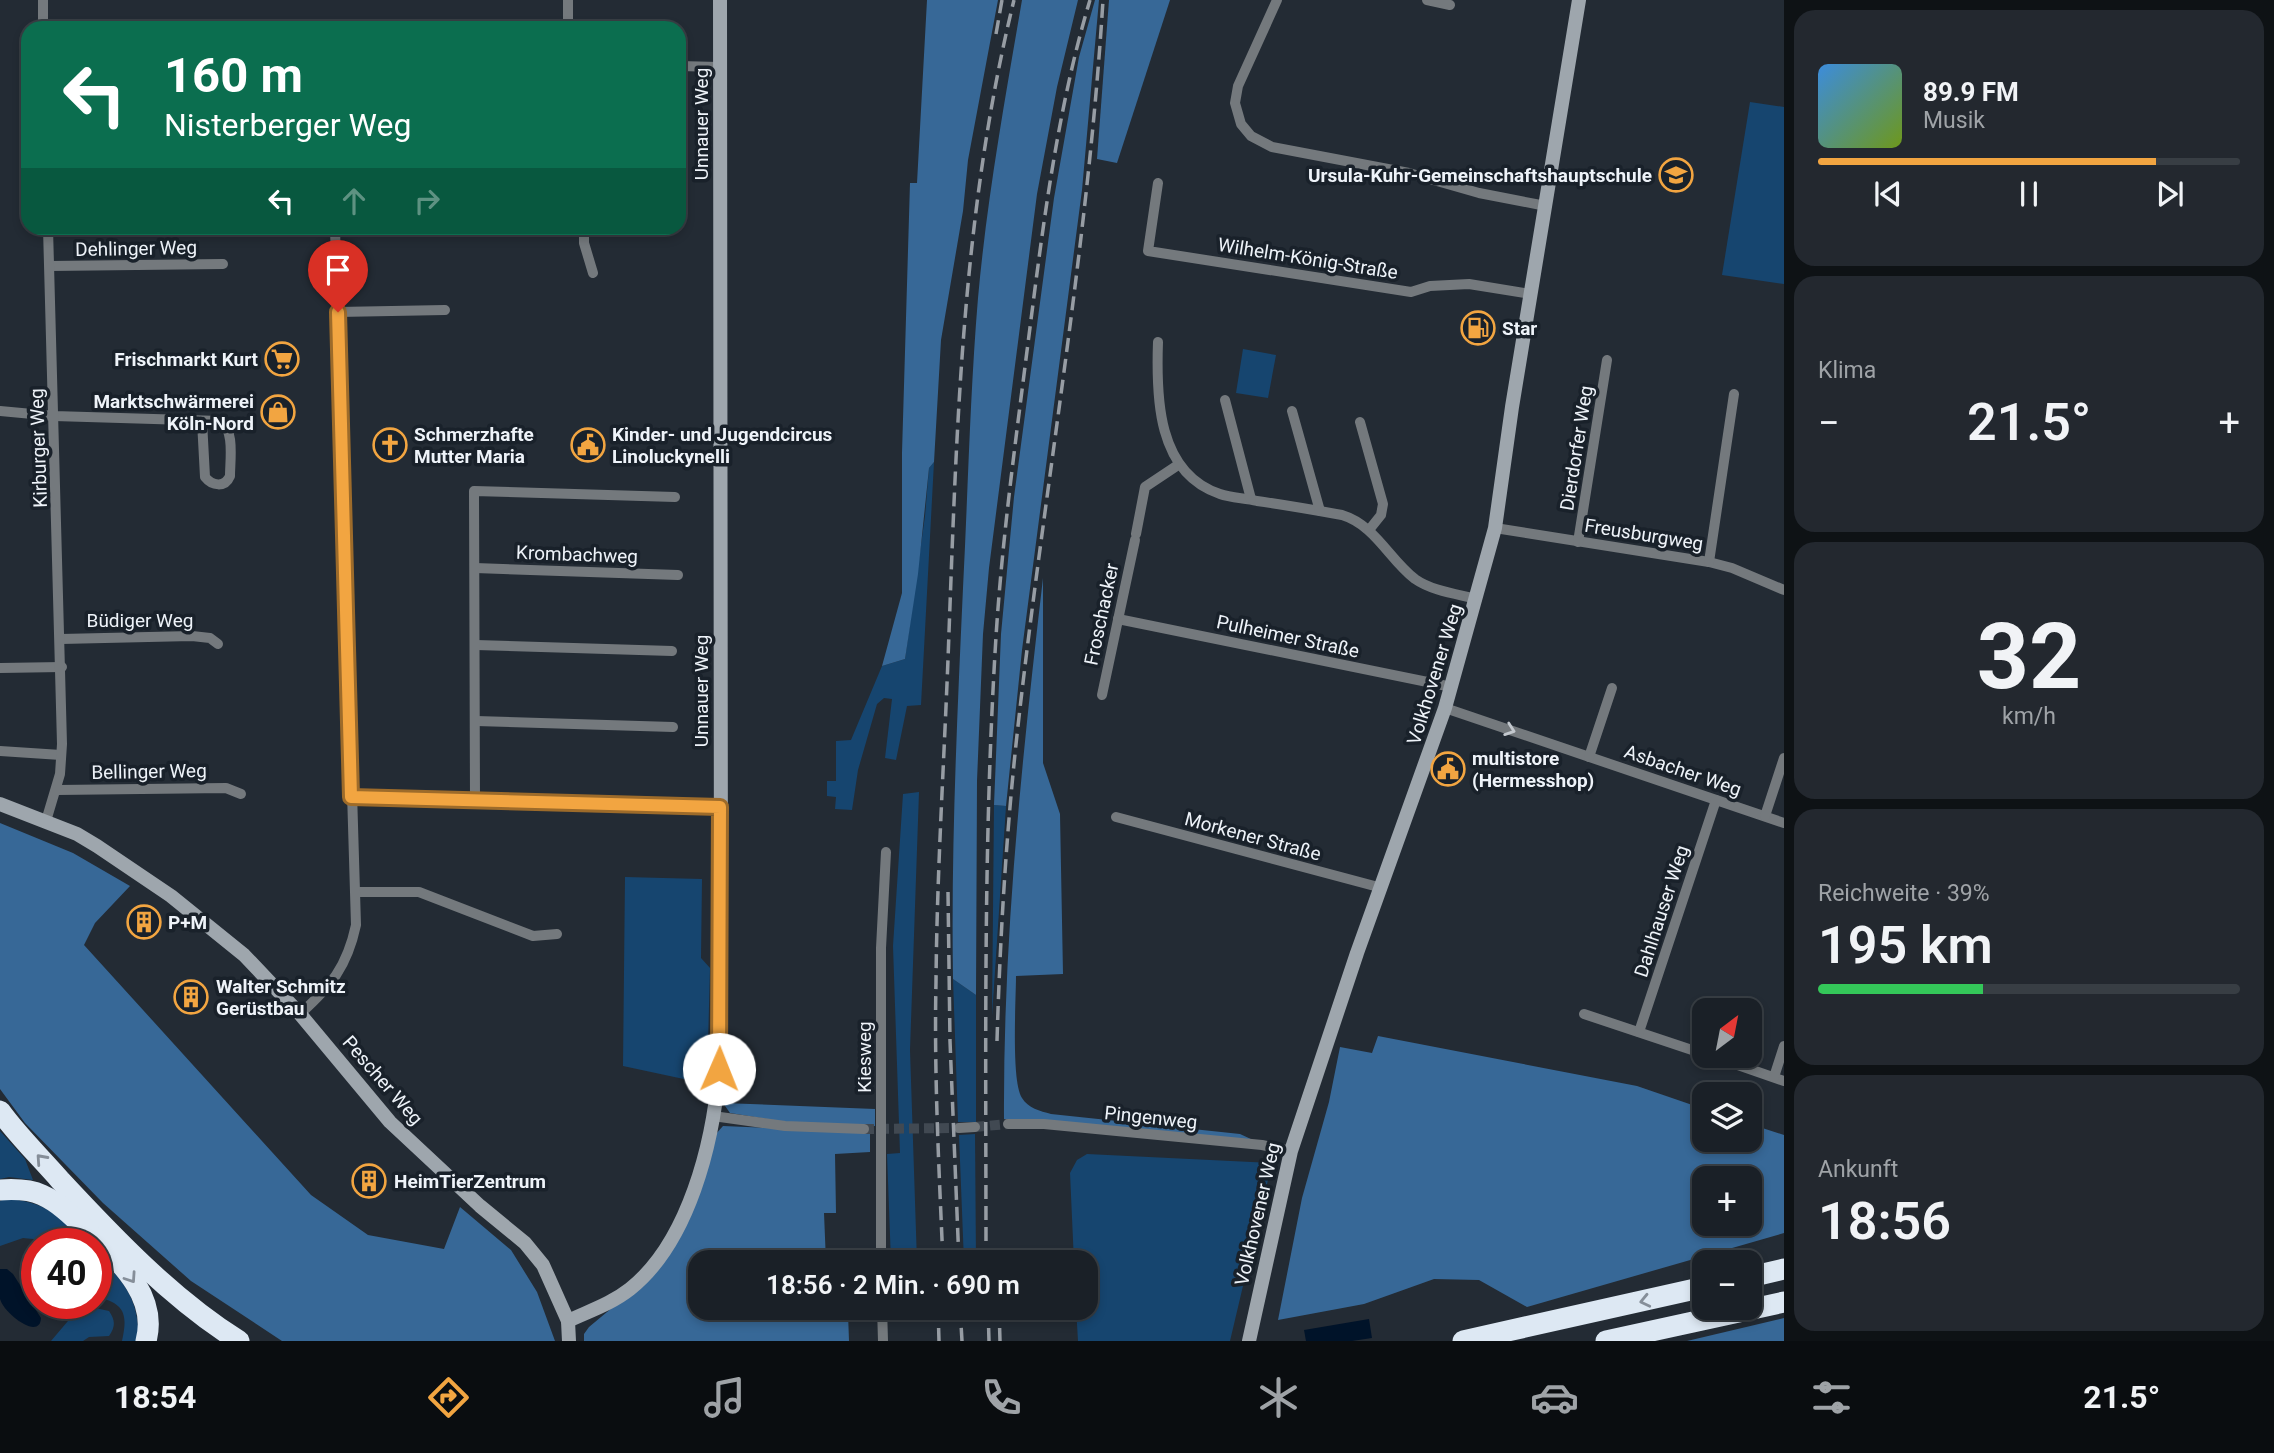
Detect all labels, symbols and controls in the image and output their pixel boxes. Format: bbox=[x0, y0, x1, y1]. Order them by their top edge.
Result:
text: 160 m bbox=[164, 47, 303, 104]
icon: left bbox=[49, 49, 140, 140]
street label: Unnauer Weg bbox=[690, 68, 713, 180]
text: 89.9 FM bbox=[1923, 77, 2019, 107]
text: Nisterberger Weg bbox=[164, 106, 411, 144]
text: Musik bbox=[1923, 107, 1985, 134]
school or university icon: Ursula-Kuhr-Gemeinschaftshauptschule bbox=[1657, 156, 1695, 194]
place label: Ursula-Kuhr-Gemeinschaftshauptschule bbox=[1308, 164, 1652, 187]
icon: previous bbox=[1869, 175, 1907, 213]
icon: pause bbox=[2010, 175, 2048, 213]
icon: next bbox=[2151, 175, 2189, 213]
icon: left bbox=[262, 182, 300, 220]
icon: ahead bbox=[335, 182, 373, 220]
icon: right bbox=[408, 182, 446, 220]
street label: Wilhelm-König-Straße bbox=[1216, 233, 1400, 284]
street label: Dehlinger Weg bbox=[75, 236, 197, 261]
pin bbox=[308, 240, 368, 312]
icon: arrive bbox=[319, 251, 357, 289]
fuel station icon: Star bbox=[1459, 309, 1497, 347]
place label: Star bbox=[1502, 317, 1537, 340]
supermarket icon: Frischmarkt Kurt bbox=[263, 340, 301, 378]
place label: Frischmarkt Kurt bbox=[114, 348, 259, 371]
text: Klima bbox=[1818, 357, 1876, 384]
street label: Dierdorfer Weg bbox=[1555, 384, 1598, 512]
street label: Kirburger Weg bbox=[25, 388, 52, 508]
place label: Marktschwärmerei Köln-Nord bbox=[93, 390, 254, 435]
text: 21.5° bbox=[1967, 392, 2091, 453]
shop icon: Marktschwärmerei Köln-Nord bbox=[259, 393, 297, 431]
text: − bbox=[1818, 401, 1840, 445]
text: + bbox=[2218, 401, 2240, 445]
place label: Schmerzhafte Mutter Maria bbox=[414, 423, 534, 468]
place label: Kinder- und Jugendcircus Linoluckynelli bbox=[612, 423, 833, 468]
church icon: Schmerzhafte Mutter Maria bbox=[371, 426, 409, 464]
public building icon: Kinder- und Jugendcircus Linoluckynelli bbox=[569, 426, 607, 464]
street label: Freusburgweg bbox=[1583, 514, 1705, 555]
street label: Krombachweg bbox=[516, 541, 638, 568]
street label: Froschacker bbox=[1079, 560, 1124, 667]
street label: Volkhovener Weg bbox=[1402, 601, 1467, 747]
text: 32 bbox=[1977, 604, 2081, 710]
street label: Büdiger Weg bbox=[87, 609, 193, 632]
street label: Pulheimer Straße bbox=[1214, 610, 1361, 663]
street label: Unnauer Weg bbox=[690, 635, 713, 747]
text: km/h bbox=[2002, 703, 2056, 730]
one-way arrow bbox=[1503, 722, 1515, 736]
street label: Asbacher Weg bbox=[1621, 740, 1744, 801]
place label: multistore (Hermesshop) bbox=[1472, 747, 1594, 792]
public building icon: multistore (Hermesshop) bbox=[1429, 750, 1467, 788]
street label: Bellinger Weg bbox=[91, 759, 207, 784]
street label: Morkener Straße bbox=[1182, 807, 1324, 866]
street label: Dahlhauser Weg bbox=[1629, 842, 1694, 980]
text: Reichweite · 39% bbox=[1818, 880, 1990, 907]
building icon: P+M bbox=[125, 903, 163, 941]
place label: P+M bbox=[168, 911, 207, 934]
text: 195 km bbox=[1818, 915, 1993, 976]
place label: Walter Schmitz Gerüstbau bbox=[216, 975, 346, 1020]
building icon: Walter Schmitz Gerüstbau bbox=[172, 978, 210, 1016]
north arrow bbox=[1692, 998, 1762, 1068]
map controls bbox=[1692, 998, 1762, 1320]
street label: Kiesweg bbox=[853, 1021, 876, 1093]
street label: Pescher Weg bbox=[338, 1031, 428, 1130]
position arrow bbox=[682, 1032, 756, 1106]
button: layers bbox=[1692, 1082, 1762, 1152]
street label: Pingenweg bbox=[1103, 1101, 1199, 1134]
street label: Volkhovener Weg bbox=[1230, 1140, 1285, 1288]
one-way arrow bbox=[37, 1154, 49, 1167]
text: Ankunft bbox=[1818, 1156, 1898, 1183]
building icon: HeimTierZentrum bbox=[350, 1162, 388, 1200]
button: + bbox=[1692, 1166, 1762, 1236]
place label: HeimTierZentrum bbox=[394, 1170, 546, 1193]
text: 18:56 bbox=[1818, 1191, 1951, 1252]
speed limit sign: 40 bbox=[21, 1228, 112, 1319]
button: − bbox=[1692, 1250, 1762, 1320]
one-way arrow bbox=[123, 1270, 136, 1283]
text: 18:56 · 2 Min. · 690 m bbox=[766, 1270, 1020, 1300]
one-way arrow bbox=[1640, 1293, 1652, 1307]
icon: directions bbox=[424, 1373, 473, 1422]
icon: music bbox=[700, 1373, 749, 1422]
icon: phone bbox=[977, 1373, 1026, 1422]
icon: climate bbox=[1254, 1373, 1303, 1422]
icon: car bbox=[1530, 1373, 1579, 1422]
icon: filters bbox=[1807, 1373, 1856, 1422]
text: 18:54 bbox=[114, 1378, 196, 1416]
text: 21.5° bbox=[2083, 1378, 2160, 1416]

